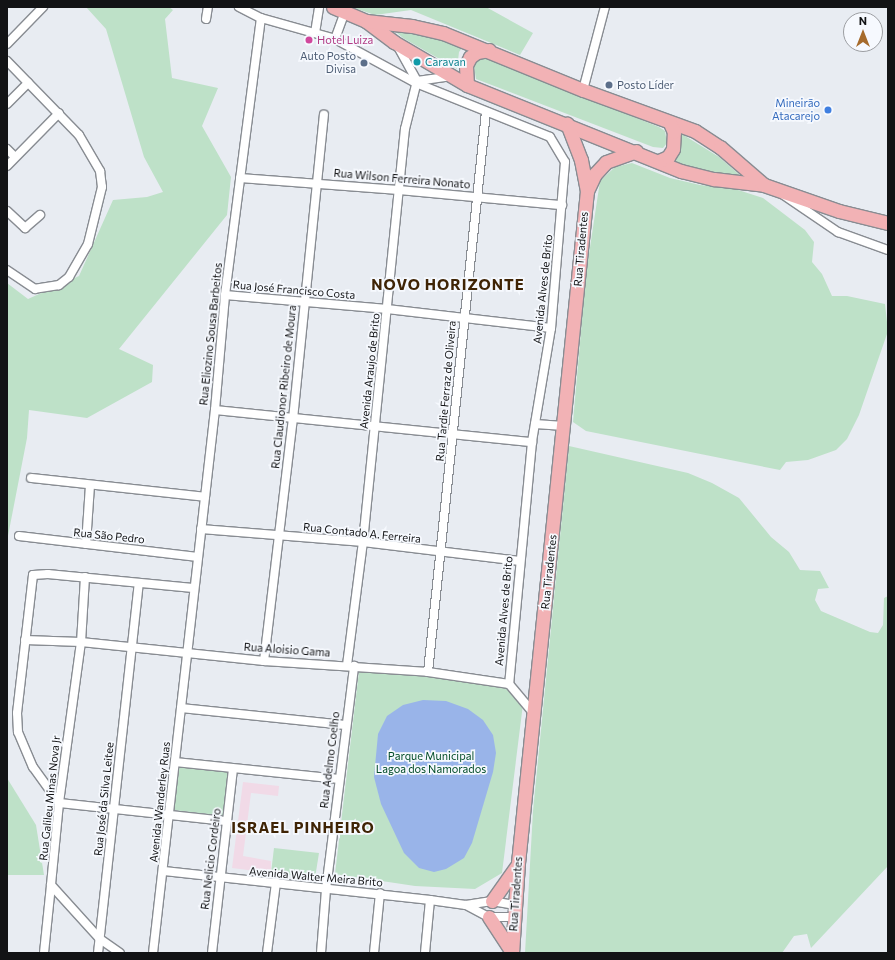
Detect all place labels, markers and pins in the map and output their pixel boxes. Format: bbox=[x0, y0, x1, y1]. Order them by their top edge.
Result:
place label: Hotel Luiza bbox=[317, 33, 373, 47]
marker: Hotel Luiza bbox=[304, 35, 314, 45]
place label: Auto Posto Divisa bbox=[300, 50, 356, 76]
place label: Caravan bbox=[425, 55, 466, 69]
marker: Caravan bbox=[412, 57, 422, 67]
marker: Auto Posto Divisa bbox=[359, 58, 369, 68]
place label: Posto Líder bbox=[617, 78, 674, 92]
marker: Posto Líder bbox=[604, 80, 614, 90]
place label: Mineirão Atacarejo bbox=[772, 97, 820, 123]
marker: Mineirão Atacarejo bbox=[823, 105, 833, 115]

